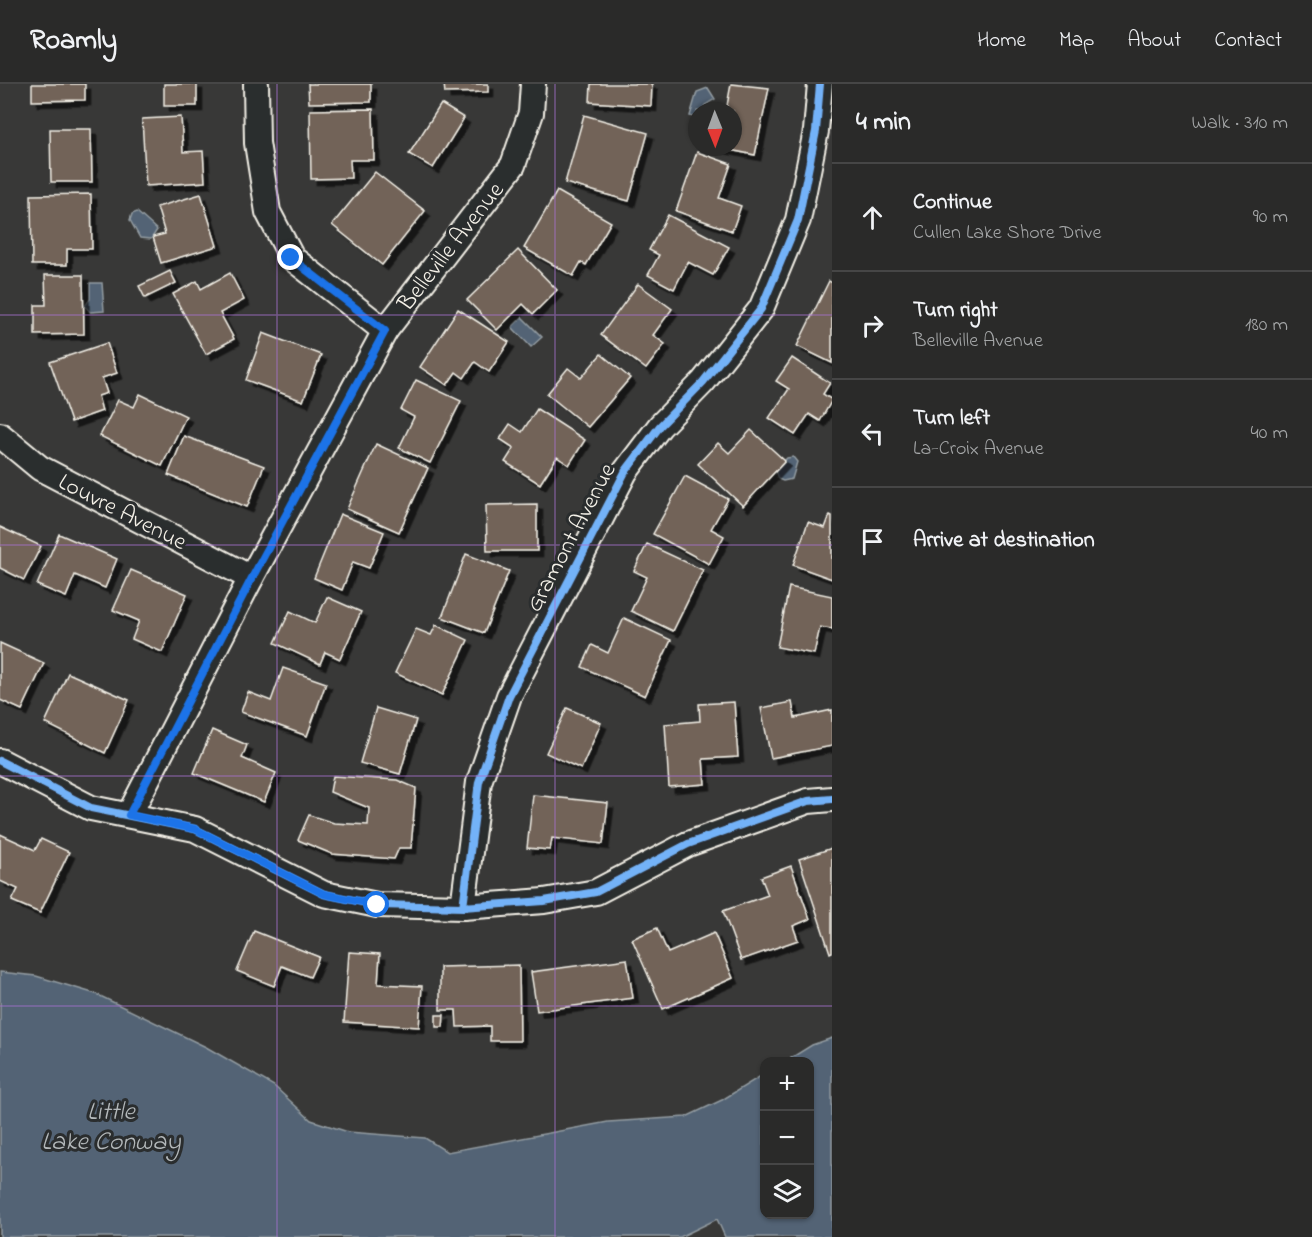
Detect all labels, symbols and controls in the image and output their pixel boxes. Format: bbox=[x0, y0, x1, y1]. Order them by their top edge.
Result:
text: Roamly bbox=[30, 21, 117, 62]
text: Home bbox=[977, 26, 1026, 56]
text: Map bbox=[1059, 26, 1094, 56]
text: About bbox=[1127, 26, 1181, 56]
text: Contact bbox=[1214, 26, 1282, 56]
north arrow bbox=[688, 102, 742, 156]
text: 4 min bbox=[856, 104, 911, 142]
text: Walk · 310 m bbox=[1192, 109, 1288, 138]
street label: Belleville Avenue bbox=[390, 175, 514, 321]
text: Continue bbox=[913, 187, 992, 219]
icon: ahead bbox=[856, 201, 889, 234]
text: 90 m bbox=[1253, 203, 1288, 232]
text: Cullen Lake Shore Drive bbox=[913, 219, 1101, 248]
route end bbox=[277, 244, 303, 270]
text: Turn right bbox=[913, 295, 998, 327]
icon: right bbox=[856, 309, 889, 342]
text: 180 m bbox=[1245, 311, 1288, 340]
text: Belleville Avenue bbox=[913, 327, 1043, 356]
text: Turn left bbox=[913, 403, 990, 435]
icon: left bbox=[856, 417, 889, 450]
text: 40 m bbox=[1251, 419, 1288, 448]
text: La-Croix Avenue bbox=[913, 435, 1044, 464]
street label: Gramont Avenue bbox=[518, 457, 626, 619]
street label: Louvre Avenue bbox=[51, 466, 193, 561]
icon: arrive bbox=[856, 525, 889, 558]
text: Arrive at destination bbox=[913, 525, 1095, 557]
route start bbox=[363, 891, 389, 917]
map controls bbox=[760, 1057, 814, 1219]
button: + bbox=[760, 1057, 814, 1111]
water label: Little Lake Conway bbox=[41, 1094, 181, 1162]
button: − bbox=[760, 1111, 814, 1165]
button: layers bbox=[760, 1165, 814, 1219]

